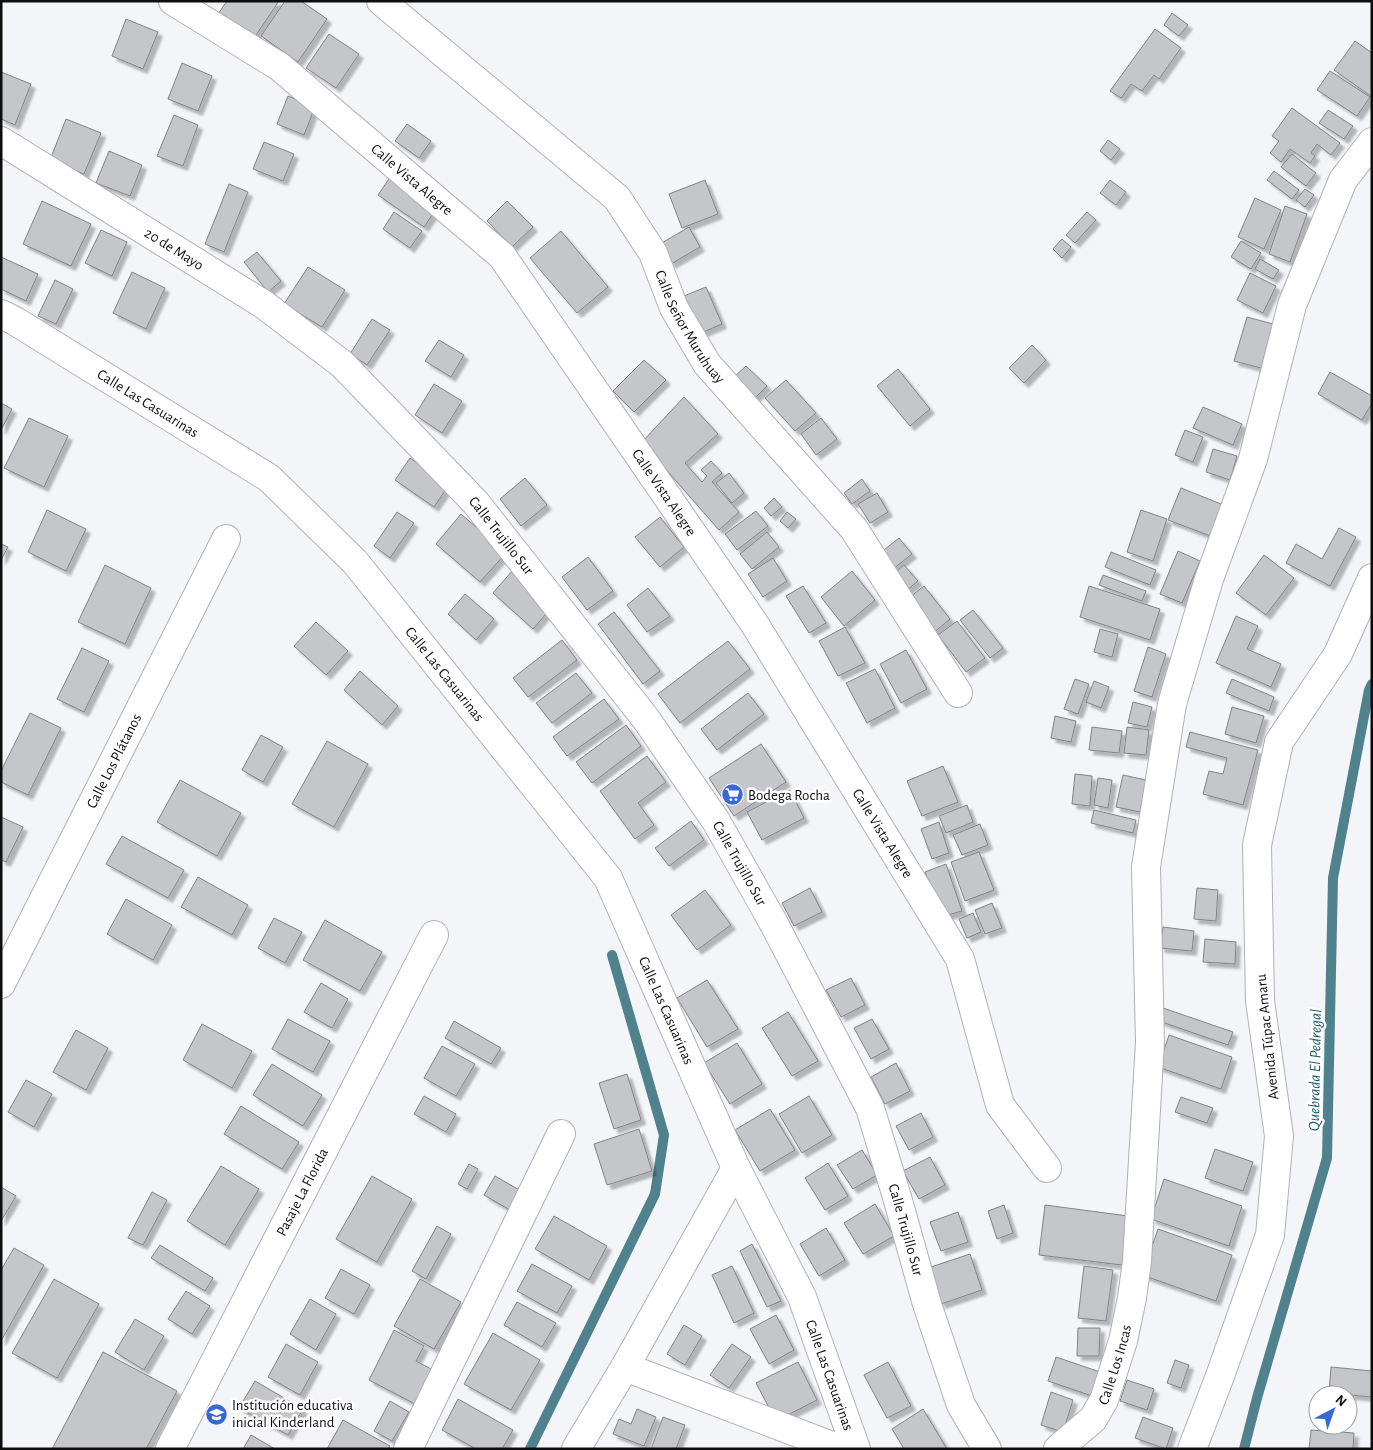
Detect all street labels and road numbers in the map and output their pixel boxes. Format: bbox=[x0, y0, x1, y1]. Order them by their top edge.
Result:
street label: Calle Vista Alegre bbox=[368, 141, 455, 218]
street label: 20 de Mayo bbox=[142, 225, 206, 273]
street label: Calle Señor Muruhuay bbox=[652, 268, 728, 387]
street label: Calle Las Casuarinas bbox=[94, 367, 201, 441]
street label: Calle Vista Alegre bbox=[629, 446, 699, 539]
street label: Calle Trujillo Sur bbox=[466, 494, 536, 578]
street label: Calle Las Casuarinas bbox=[402, 624, 487, 724]
street label: Calle Los Plátanos bbox=[84, 711, 144, 811]
street label: Calle Vista Alegre bbox=[849, 786, 915, 881]
street label: Calle Trujillo Sur bbox=[710, 819, 769, 909]
street label: Calle Las Casuarinas bbox=[636, 954, 696, 1067]
street label: Avenida Túpac Amaru bbox=[1253, 973, 1282, 1101]
street label: Pasaje La Florida bbox=[274, 1146, 331, 1239]
street label: Calle Trujillo Sur bbox=[885, 1182, 926, 1278]
street label: Calle Las Casuarinas bbox=[803, 1318, 856, 1433]
street label: Calle Los Incas bbox=[1096, 1324, 1134, 1408]

